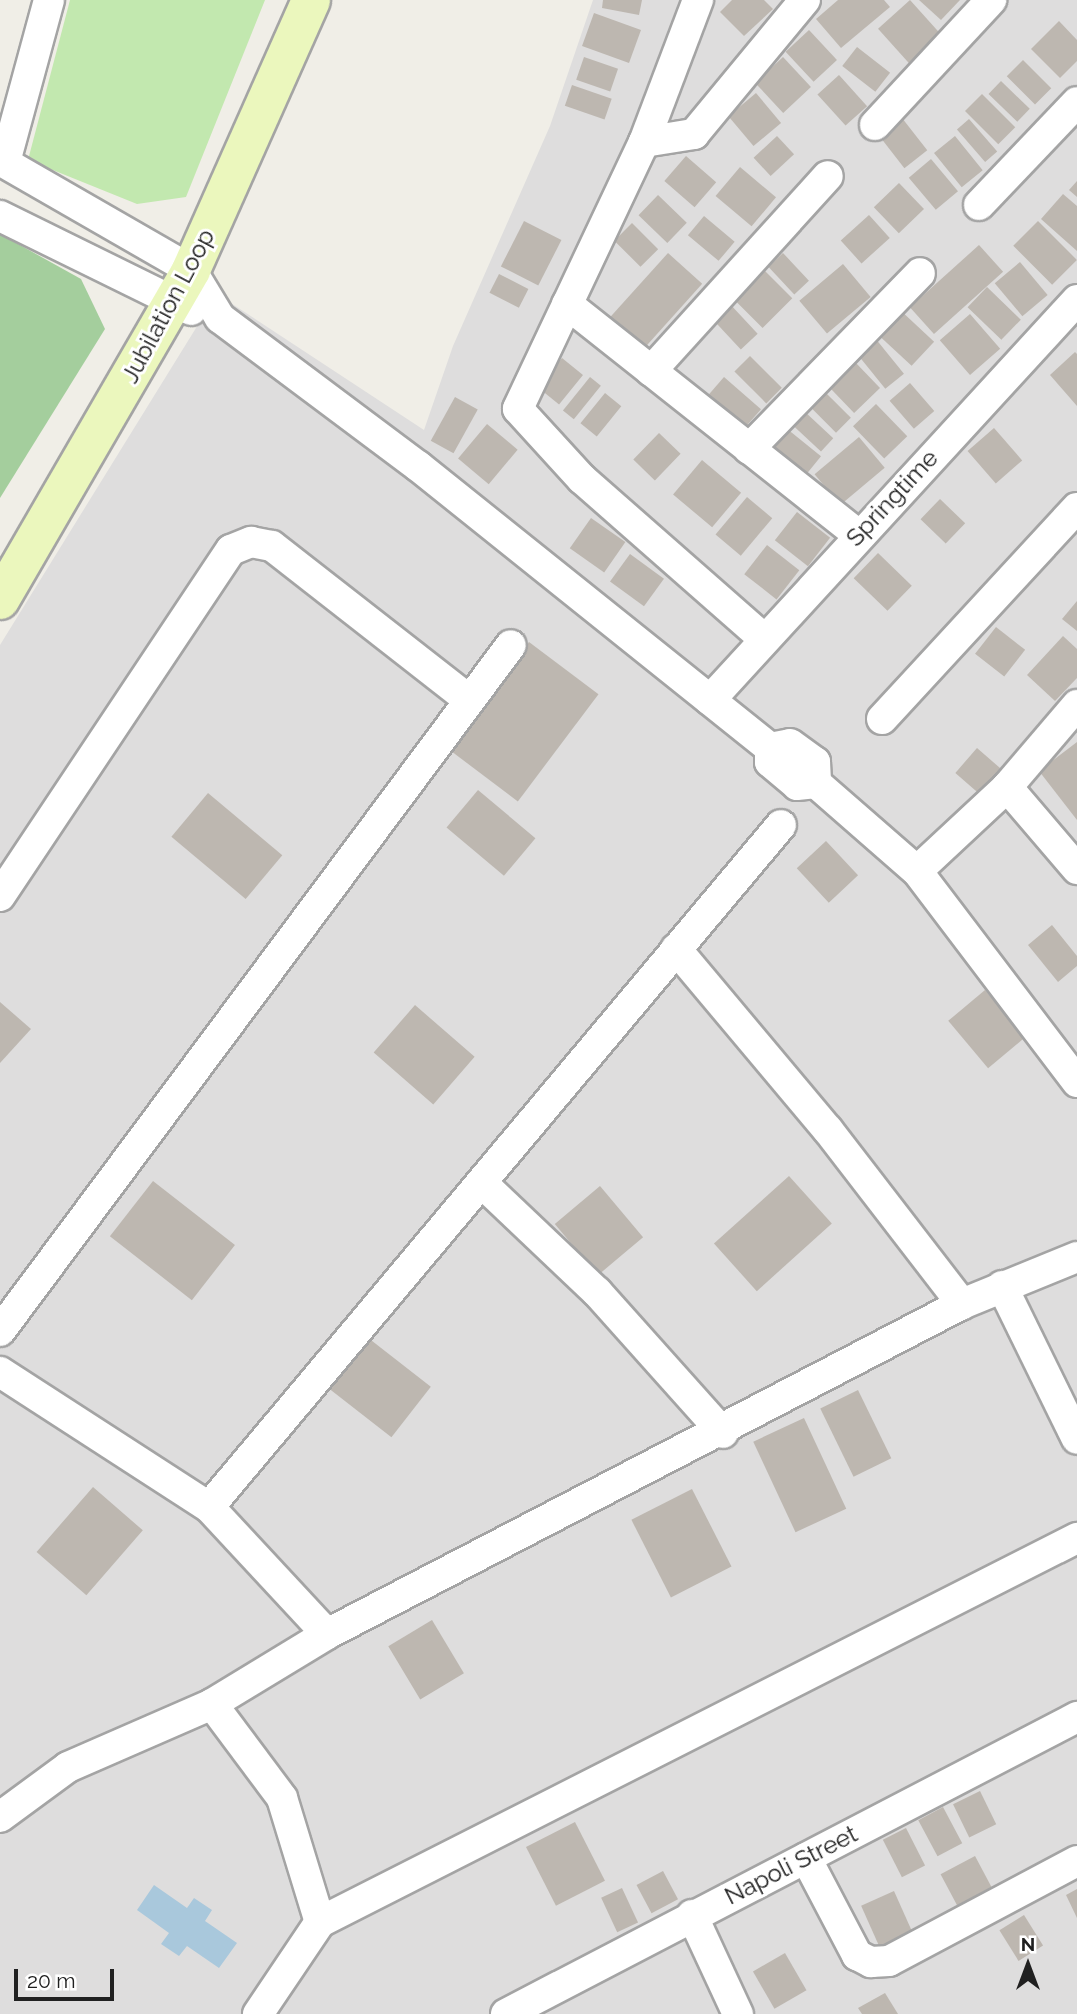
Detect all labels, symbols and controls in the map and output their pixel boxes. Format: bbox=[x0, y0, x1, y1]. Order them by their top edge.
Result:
street label: Jubilation Loop bbox=[115, 224, 221, 388]
street label: Springtime bbox=[840, 444, 944, 552]
street label: Napoli Street bbox=[720, 1819, 862, 1911]
north arrow bbox=[993, 1930, 1063, 2000]
text: N bbox=[1021, 1933, 1035, 1955]
scale bar bbox=[18, 1954, 117, 1998]
text: 20 m bbox=[27, 1968, 75, 1993]

